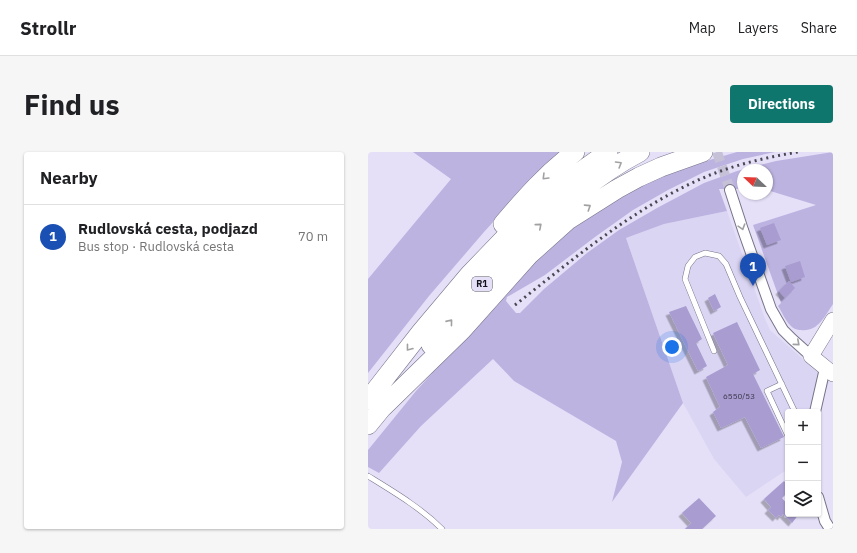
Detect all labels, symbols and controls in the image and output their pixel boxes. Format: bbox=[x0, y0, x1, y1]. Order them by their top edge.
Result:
text: Strollr bbox=[20, 16, 76, 40]
text: Map bbox=[689, 19, 716, 37]
text: Layers bbox=[738, 19, 779, 37]
text: Share bbox=[801, 19, 837, 37]
button: Directions bbox=[730, 85, 833, 123]
text: Find us bbox=[24, 86, 120, 123]
one-way arrow bbox=[615, 162, 622, 169]
north arrow bbox=[737, 164, 773, 200]
text: Nearby bbox=[40, 167, 98, 189]
one-way arrow bbox=[542, 172, 550, 180]
one-way arrow bbox=[584, 204, 591, 212]
text: Rudlovská cesta, podjazd bbox=[78, 219, 258, 238]
one-way arrow bbox=[737, 223, 746, 230]
one-way arrow bbox=[534, 224, 541, 231]
text: 1 bbox=[49, 228, 57, 245]
text: 70 m bbox=[298, 228, 328, 245]
text: Bus stop · Rudlovská cesta bbox=[78, 238, 234, 255]
pin: 1 bbox=[740, 253, 766, 286]
road number: R1 bbox=[472, 277, 492, 291]
one-way arrow bbox=[446, 319, 453, 326]
your location bbox=[662, 337, 682, 357]
one-way arrow bbox=[792, 339, 799, 346]
one-way arrow bbox=[407, 344, 414, 351]
house number: 6550/53 bbox=[723, 391, 755, 401]
map controls bbox=[785, 409, 821, 517]
button: + bbox=[785, 409, 821, 445]
button: − bbox=[785, 445, 821, 481]
button: layers bbox=[785, 481, 821, 517]

